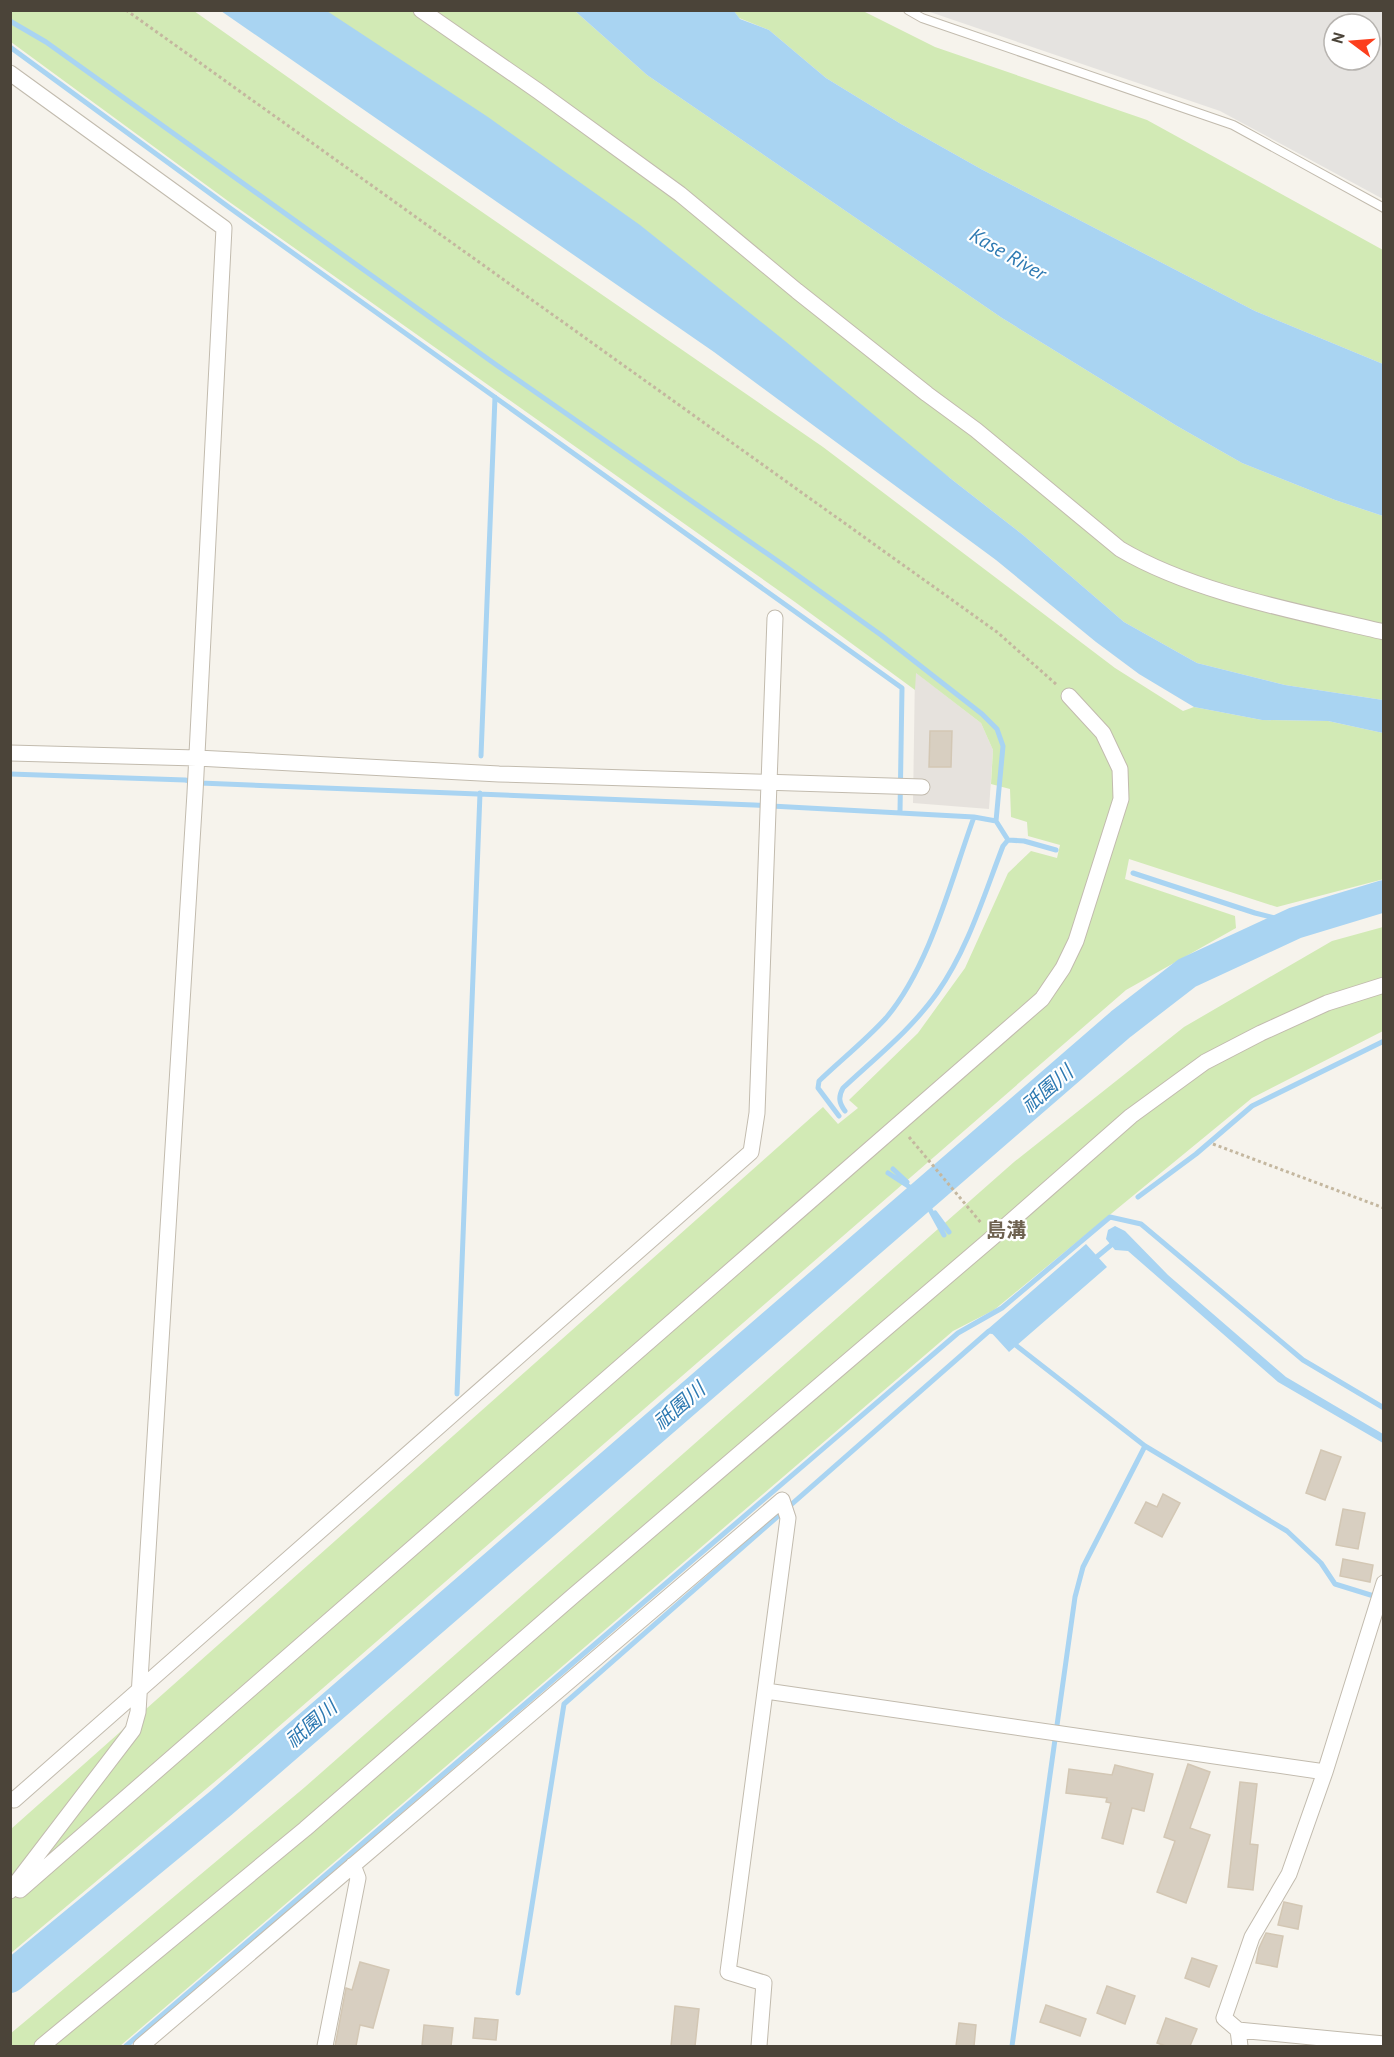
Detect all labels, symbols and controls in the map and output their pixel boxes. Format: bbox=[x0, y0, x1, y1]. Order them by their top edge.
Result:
north arrow bbox=[1322, 12, 1382, 72]
text: N bbox=[1327, 30, 1349, 46]
water label: Kase River bbox=[965, 222, 1052, 287]
water label: 祇園川 bbox=[1016, 1058, 1080, 1118]
district label: 島溝 bbox=[986, 1217, 1026, 1243]
water label: 祇園川 bbox=[648, 1375, 712, 1435]
water label: 祇園川 bbox=[280, 1693, 344, 1753]

